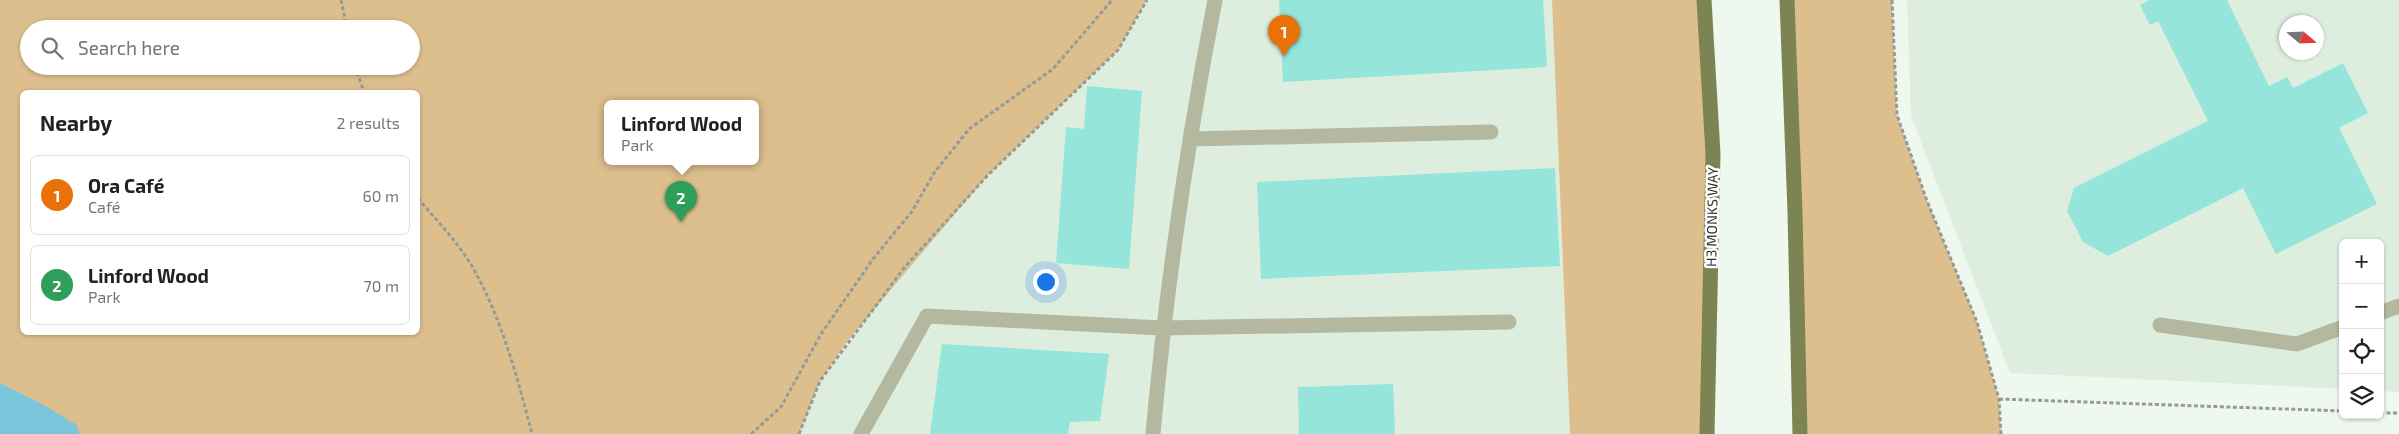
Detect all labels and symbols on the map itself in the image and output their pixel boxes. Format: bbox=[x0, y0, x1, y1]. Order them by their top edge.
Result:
pin: 1 bbox=[1268, 15, 1300, 56]
north arrow bbox=[2279, 15, 2324, 60]
street label: H3 MONKS WAY bbox=[1702, 167, 1721, 267]
pin: 2 bbox=[665, 181, 697, 222]
your location bbox=[1033, 269, 1059, 295]

